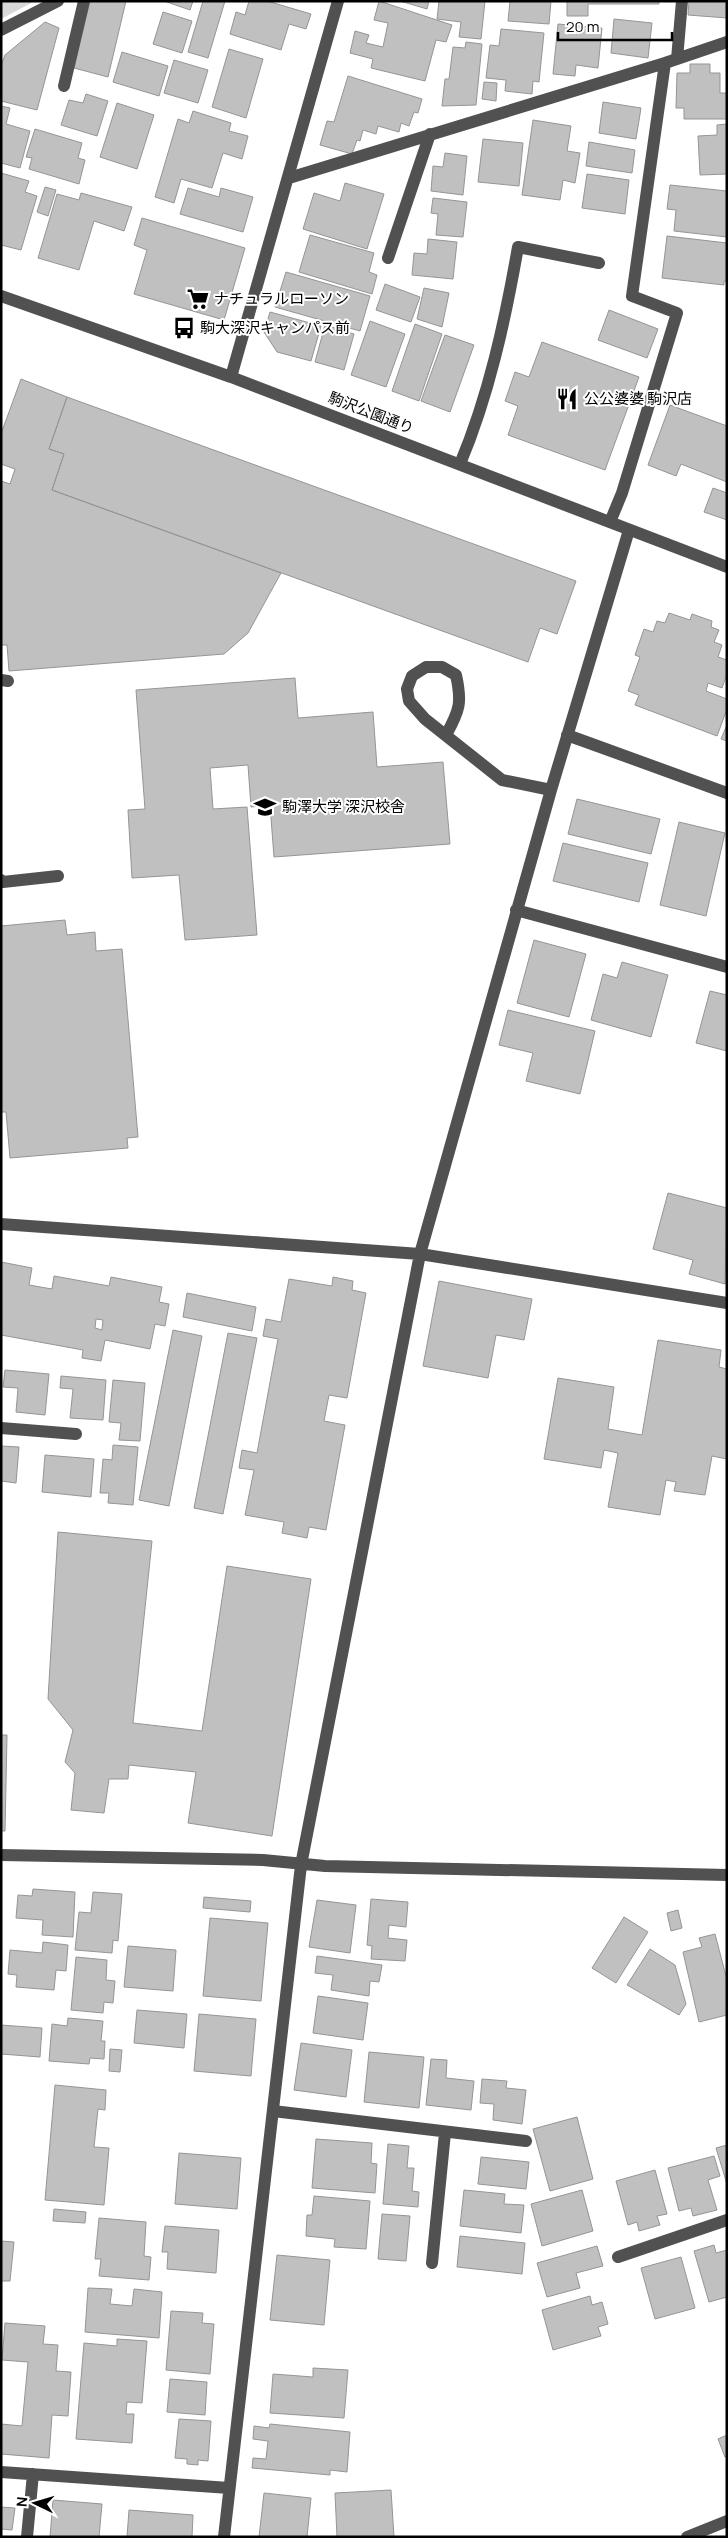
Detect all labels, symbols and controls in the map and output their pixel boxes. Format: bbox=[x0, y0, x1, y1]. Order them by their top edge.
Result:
scale bar bbox=[558, 10, 672, 42]
text: 20 m bbox=[566, 16, 599, 37]
supermarket icon: ナチュラルローソン bbox=[185, 286, 211, 312]
place label: ナチュラルローソン bbox=[214, 288, 349, 309]
bus stop icon: 駒大深沢キャンパス前 bbox=[171, 315, 197, 341]
place label: 駒大深沢キャンパス前 bbox=[200, 317, 350, 338]
restaurant icon: 公公婆婆 駒沢店 bbox=[554, 386, 580, 412]
street label: 駒沢公園通り bbox=[325, 387, 417, 438]
place label: 公公婆婆 駒沢店 bbox=[584, 388, 692, 409]
school or university icon: 駒澤大学 深沢校舎 bbox=[252, 794, 278, 820]
place label: 駒澤大学 深沢校舎 bbox=[282, 796, 405, 817]
north arrow bbox=[10, 2478, 60, 2528]
text: N bbox=[12, 2496, 31, 2508]

